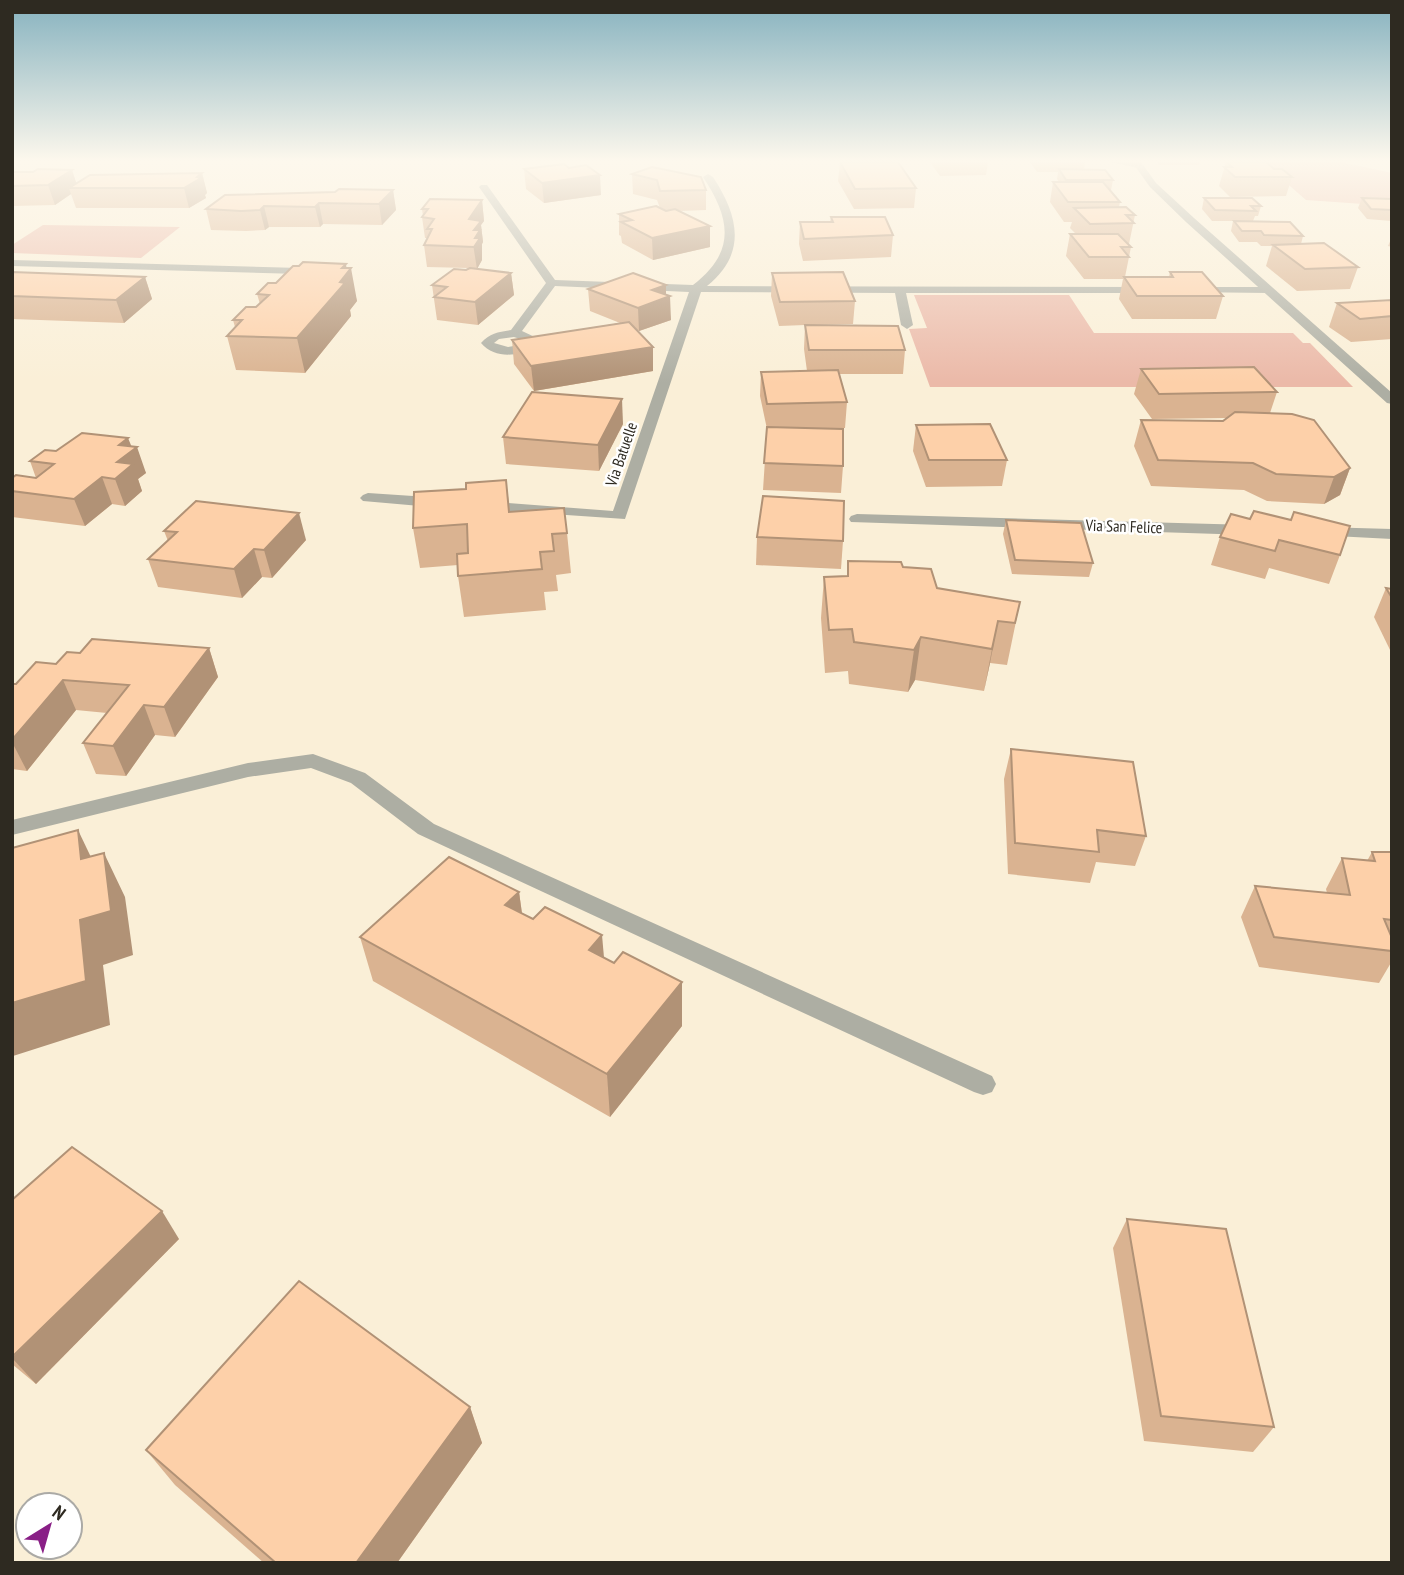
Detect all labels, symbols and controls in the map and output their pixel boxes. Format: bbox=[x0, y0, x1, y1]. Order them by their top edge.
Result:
street label: Via Batuelle bbox=[600, 419, 641, 490]
street label: Via San Felice bbox=[1084, 515, 1163, 537]
north arrow bbox=[14, 1491, 84, 1561]
text: N bbox=[48, 1500, 71, 1525]

